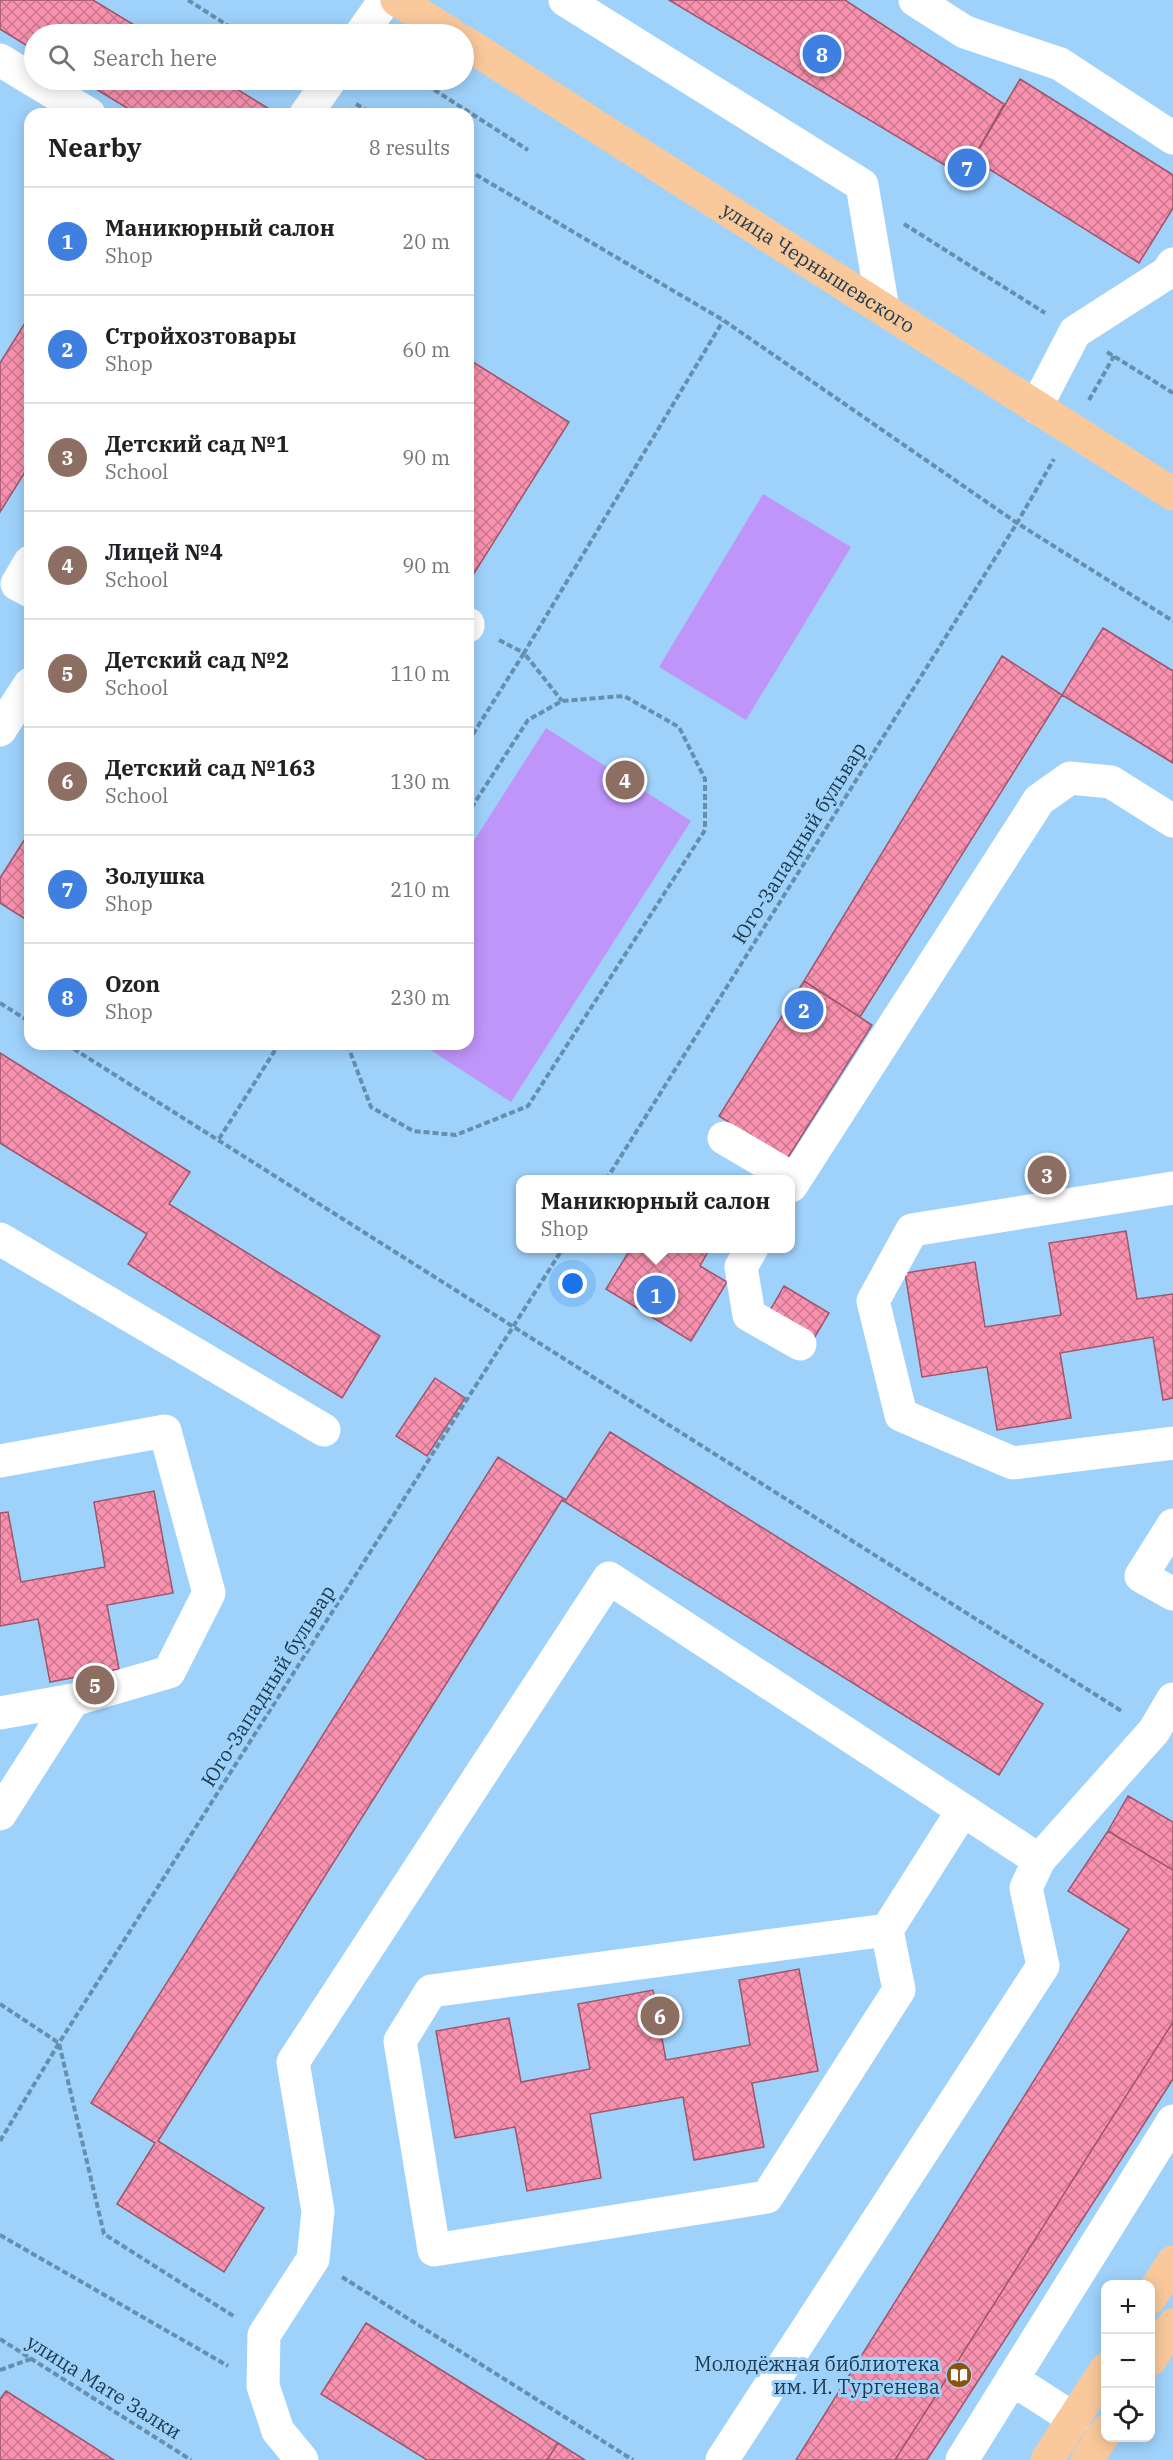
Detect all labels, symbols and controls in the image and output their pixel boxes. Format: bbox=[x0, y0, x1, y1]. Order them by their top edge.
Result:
search box bbox=[24, 24, 474, 90]
pin: 8 bbox=[802, 32, 842, 76]
icon: search bbox=[45, 41, 78, 74]
text: Search here bbox=[93, 43, 217, 72]
text: Nearby bbox=[48, 130, 142, 164]
text: 8 results bbox=[369, 134, 450, 161]
pin: 7 bbox=[948, 146, 986, 190]
street label: улица Чернышевского bbox=[717, 196, 920, 339]
text: Маникюрный салон bbox=[105, 213, 335, 242]
text: 1 bbox=[62, 228, 74, 255]
text: 20 m bbox=[402, 228, 450, 255]
text: Shop bbox=[105, 242, 153, 269]
text: Стройхозтовары bbox=[105, 321, 296, 350]
text: 2 bbox=[62, 336, 74, 363]
text: 60 m bbox=[402, 336, 450, 363]
text: Shop bbox=[105, 350, 153, 377]
text: Детский сад №1 bbox=[105, 429, 289, 458]
text: 3 bbox=[62, 444, 74, 471]
text: 90 m bbox=[402, 444, 450, 471]
text: School bbox=[105, 458, 168, 485]
text: Лицей №4 bbox=[105, 537, 223, 566]
text: 4 bbox=[62, 552, 74, 579]
text: 90 m bbox=[402, 552, 450, 579]
text: School bbox=[105, 566, 168, 593]
text: Детский сад №2 bbox=[105, 645, 289, 674]
text: 5 bbox=[62, 660, 74, 687]
text: 110 m bbox=[390, 660, 450, 687]
text: School bbox=[105, 674, 168, 701]
street label: Юго-Западный бульвар bbox=[725, 737, 872, 949]
text: Детский сад №163 bbox=[105, 753, 316, 782]
pin: 4 bbox=[606, 758, 644, 802]
text: 6 bbox=[62, 768, 74, 795]
text: 130 m bbox=[390, 768, 450, 795]
text: School bbox=[105, 782, 168, 809]
text: Золушка bbox=[105, 861, 205, 890]
text: 7 bbox=[62, 876, 74, 903]
text: 210 m bbox=[390, 876, 450, 903]
text: Shop bbox=[105, 890, 153, 917]
text: Ozon bbox=[105, 969, 160, 998]
text: 8 bbox=[62, 984, 74, 1011]
text: 230 m bbox=[390, 984, 450, 1011]
pin: 2 bbox=[784, 988, 824, 1032]
text: Shop bbox=[105, 998, 153, 1025]
pin: 3 bbox=[1028, 1152, 1066, 1198]
popup bbox=[516, 1175, 795, 1253]
text: Маникюрный салон bbox=[541, 1186, 770, 1215]
text: Shop bbox=[541, 1215, 589, 1242]
your location bbox=[558, 1269, 587, 1298]
pin: 1 bbox=[636, 1272, 676, 1318]
street label: Юго-Западный бульвар bbox=[194, 1580, 341, 1792]
pin: 5 bbox=[76, 1662, 115, 1708]
pin: 6 bbox=[640, 1994, 680, 2038]
map controls bbox=[1101, 2280, 1155, 2442]
button: + bbox=[1101, 2280, 1155, 2334]
street label: улица Мате Залки bbox=[22, 2328, 187, 2445]
button: − bbox=[1101, 2334, 1155, 2388]
place label: Молодёжная библиотека им. И. Тургенева bbox=[694, 2350, 940, 2400]
library icon: Молодёжная библиотека им. И. Тургенева bbox=[944, 2360, 974, 2390]
button: locate bbox=[1101, 2388, 1155, 2442]

